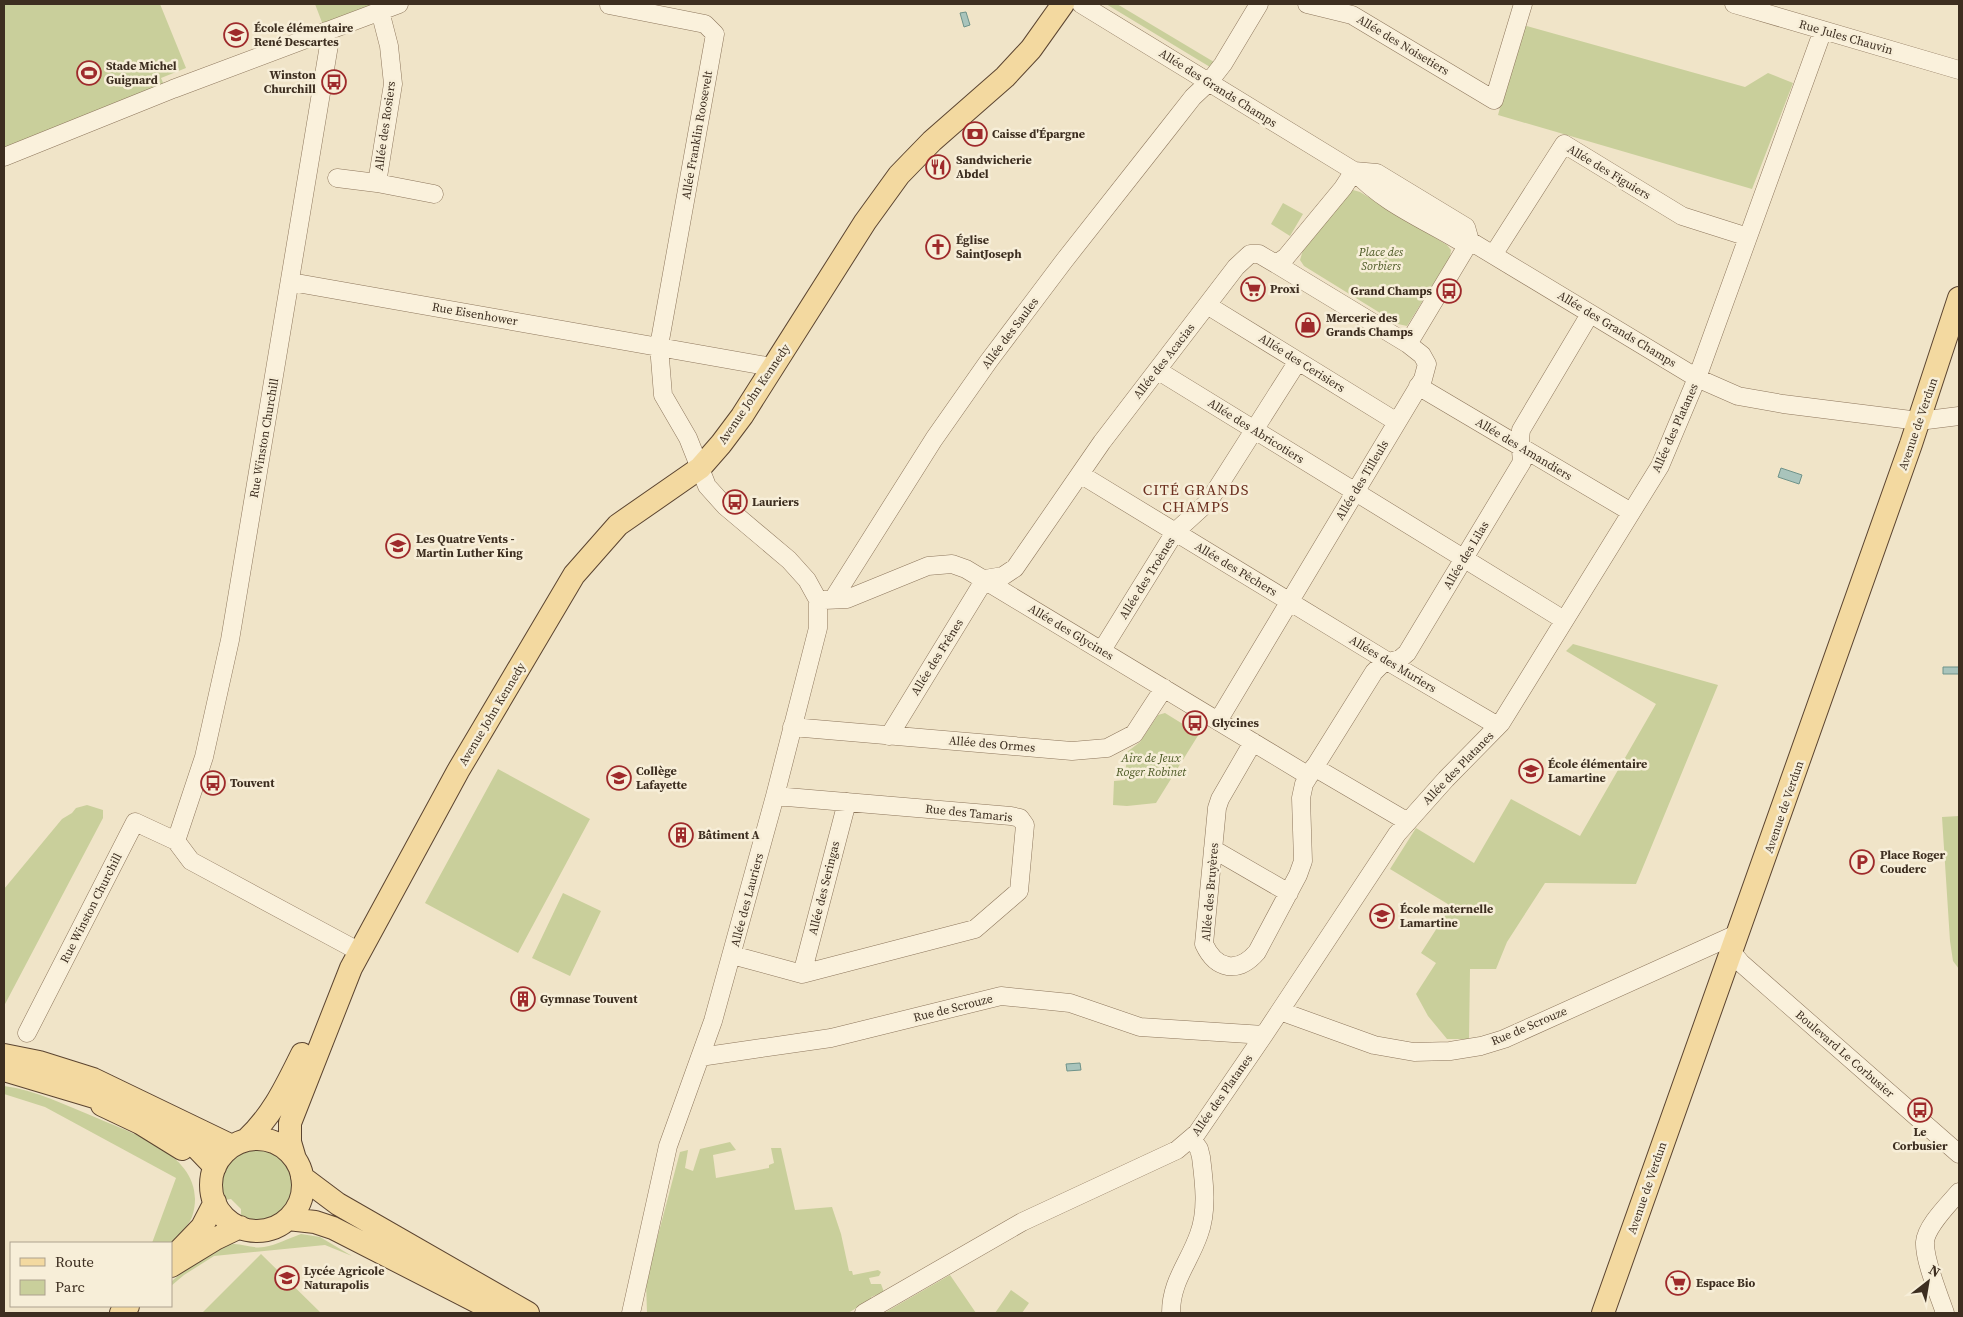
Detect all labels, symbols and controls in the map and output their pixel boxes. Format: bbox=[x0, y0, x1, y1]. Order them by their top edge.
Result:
street label: Allée des Noisetiers bbox=[1354, 11, 1452, 79]
street label: Rue Jules Chauvin bbox=[1797, 16, 1895, 58]
place label: École élémentaire René Descartes bbox=[254, 20, 353, 50]
school or university icon: École élémentaire René Descartes bbox=[223, 22, 249, 48]
street label: Allée des Grands Champs bbox=[1156, 45, 1280, 131]
place label: Stade Michel Guignard bbox=[106, 58, 177, 88]
sports icon: Stade Michel Guignard bbox=[76, 60, 102, 86]
place label: Winston Churchill bbox=[264, 67, 317, 97]
bus stop icon: Winston Churchill bbox=[321, 69, 347, 95]
street label: Allée Franklin Roosevelt bbox=[678, 69, 716, 201]
street label: Allée des Rosiers bbox=[371, 80, 399, 172]
bank icon: Caisse d'Épargne bbox=[962, 121, 988, 147]
place label: Caisse d'Épargne bbox=[992, 126, 1085, 142]
street label: Allée des Figuiers bbox=[1564, 141, 1654, 203]
place label: Sandwicherie Abdel bbox=[956, 152, 1032, 182]
restaurant icon: Sandwicherie Abdel bbox=[925, 154, 951, 180]
place label: Église SaintJoseph bbox=[956, 232, 1022, 262]
church icon: Église SaintJoseph bbox=[925, 234, 951, 260]
park label: Place des Sorbiers bbox=[1358, 244, 1404, 274]
supermarket icon: Proxi bbox=[1240, 276, 1266, 302]
bus stop icon: Grand Champs bbox=[1436, 278, 1462, 304]
place label: Proxi bbox=[1270, 281, 1300, 297]
place label: Grand Champs bbox=[1351, 283, 1433, 299]
street label: Allée des Grands Champs bbox=[1555, 287, 1679, 371]
street label: Allée des Saules bbox=[978, 294, 1042, 372]
street label: Rue Eisenhower bbox=[431, 299, 519, 329]
place label: Mercerie des Grands Champs bbox=[1326, 310, 1413, 340]
shop icon: Mercerie des Grands Champs bbox=[1295, 312, 1321, 338]
street label: Allée des Acacias bbox=[1130, 320, 1198, 402]
street label: Allée des Cerisiers bbox=[1256, 330, 1348, 396]
street label: Avenue John Kennedy bbox=[714, 340, 794, 447]
street label: Rue Winston Churchill bbox=[246, 376, 282, 499]
street label: Avenue de Verdun bbox=[1895, 376, 1941, 472]
street label: Allée des Platanes bbox=[1648, 381, 1702, 475]
street label: Allée des Abricotiers bbox=[1205, 395, 1307, 467]
street label: Allée des Amandiers bbox=[1473, 414, 1575, 484]
street label: Allée des Tilleuls bbox=[1332, 437, 1392, 523]
district label: CITÉ GRANDS CHAMPS bbox=[1143, 479, 1249, 517]
bus stop icon: Lauriers bbox=[722, 489, 748, 515]
place label: Lauriers bbox=[752, 494, 800, 510]
street label: Allée des Lilas bbox=[1439, 518, 1493, 592]
place label: Les Quatre Vents - Martin Luther King bbox=[416, 531, 523, 561]
school or university icon: Les Quatre Vents - Martin Luther King bbox=[385, 533, 411, 559]
street label: Allée des Troènes bbox=[1115, 534, 1179, 622]
street label: Allée des Pêchers bbox=[1192, 538, 1280, 600]
street label: Allée des Glycines bbox=[1025, 600, 1117, 664]
street label: Allée des Frênes bbox=[907, 616, 967, 698]
street label: Allées des Muriers bbox=[1347, 632, 1439, 696]
street label: Avenue John Kennedy bbox=[455, 659, 530, 769]
bus stop icon: Glycines bbox=[1182, 710, 1208, 736]
place label: Glycines bbox=[1212, 715, 1259, 731]
street label: Allée des Platanes bbox=[1419, 728, 1497, 808]
street label: Allée des Ormes bbox=[948, 732, 1036, 756]
park label: Aire de Jeux Roger Robinet bbox=[1115, 750, 1187, 780]
place label: École élémentaire Lamartine bbox=[1548, 756, 1647, 786]
school or university icon: École élémentaire Lamartine bbox=[1518, 758, 1544, 784]
street label: Avenue de Verdun bbox=[1761, 759, 1807, 855]
place label: Collège Lafayette bbox=[636, 763, 687, 793]
school or university icon: Collège Lafayette bbox=[606, 765, 632, 791]
bus stop icon: Touvent bbox=[200, 770, 226, 796]
place label: Touvent bbox=[230, 775, 275, 791]
street label: Rue des Tamaris bbox=[925, 800, 1013, 826]
building icon: Bâtiment A bbox=[668, 822, 694, 848]
place label: Bâtiment A bbox=[698, 827, 760, 843]
street label: Allée des Seringas bbox=[805, 839, 843, 937]
street label: Allée des Bruyères bbox=[1198, 842, 1222, 942]
place label: Place Roger Couderc bbox=[1880, 847, 1946, 877]
parking icon: Place Roger Couderc bbox=[1849, 849, 1875, 875]
street label: Rue Winston Churchill bbox=[56, 850, 126, 966]
street label: Allée des Lauriers bbox=[727, 851, 767, 949]
place label: École maternelle Lamartine bbox=[1400, 901, 1493, 931]
school or university icon: École maternelle Lamartine bbox=[1369, 903, 1395, 929]
building icon: Gymnase Touvent bbox=[510, 986, 536, 1012]
street label: Rue de Scrouze bbox=[912, 990, 994, 1026]
place label: Gymnase Touvent bbox=[540, 991, 638, 1007]
street label: Rue de Scrouze bbox=[1488, 1003, 1570, 1049]
street label: Boulevard Le Corbusier bbox=[1792, 1007, 1898, 1101]
street label: Allée des Platanes bbox=[1188, 1051, 1256, 1139]
bus stop icon: Le Corbusier bbox=[1907, 1097, 1933, 1123]
place label: Le Corbusier bbox=[1892, 1124, 1948, 1154]
street label: Avenue de Verdun bbox=[1624, 1140, 1670, 1236]
legend bbox=[10, 1242, 172, 1307]
text: Route bbox=[55, 1251, 94, 1272]
north arrow bbox=[1903, 1257, 1953, 1307]
text: N bbox=[1925, 1260, 1944, 1282]
place label: Lycée Agricole Naturapolis bbox=[304, 1263, 385, 1293]
school or university icon: Lycée Agricole Naturapolis bbox=[274, 1265, 300, 1291]
supermarket icon: Espace Bio bbox=[1665, 1270, 1691, 1296]
place label: Espace Bio bbox=[1696, 1275, 1756, 1291]
text: Parc bbox=[55, 1276, 85, 1297]

